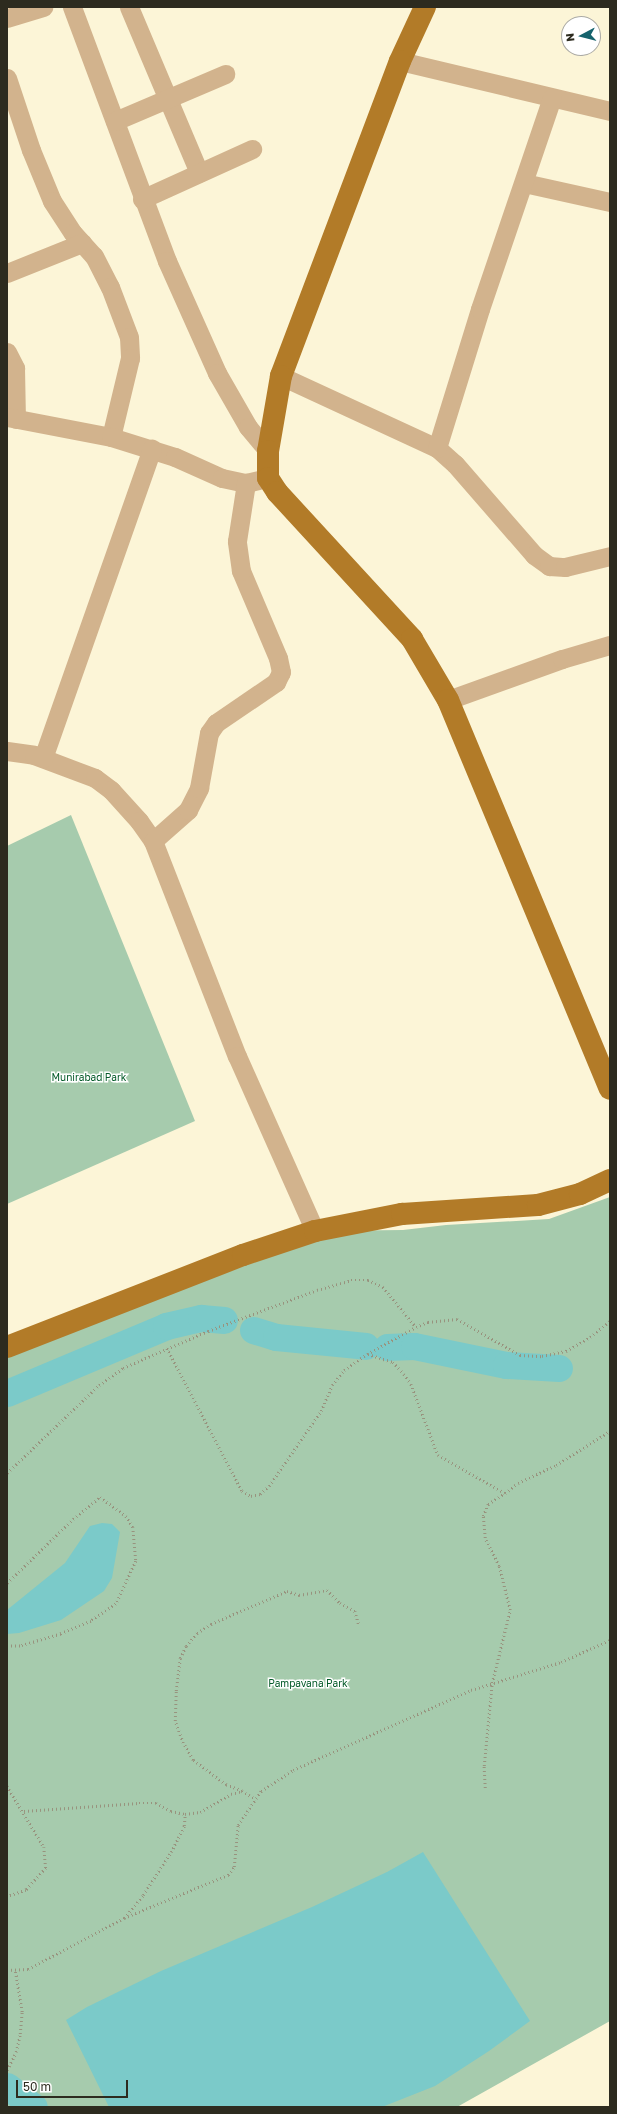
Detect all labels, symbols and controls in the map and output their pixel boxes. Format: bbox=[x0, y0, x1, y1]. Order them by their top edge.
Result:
north arrow bbox=[561, 16, 601, 56]
text: N bbox=[563, 32, 577, 42]
park label: Munirabad Park bbox=[51, 1072, 127, 1084]
park label: Pampavana Park bbox=[268, 1678, 348, 1690]
scale bar bbox=[18, 2072, 130, 2098]
text: 50 m bbox=[23, 2079, 51, 2094]

